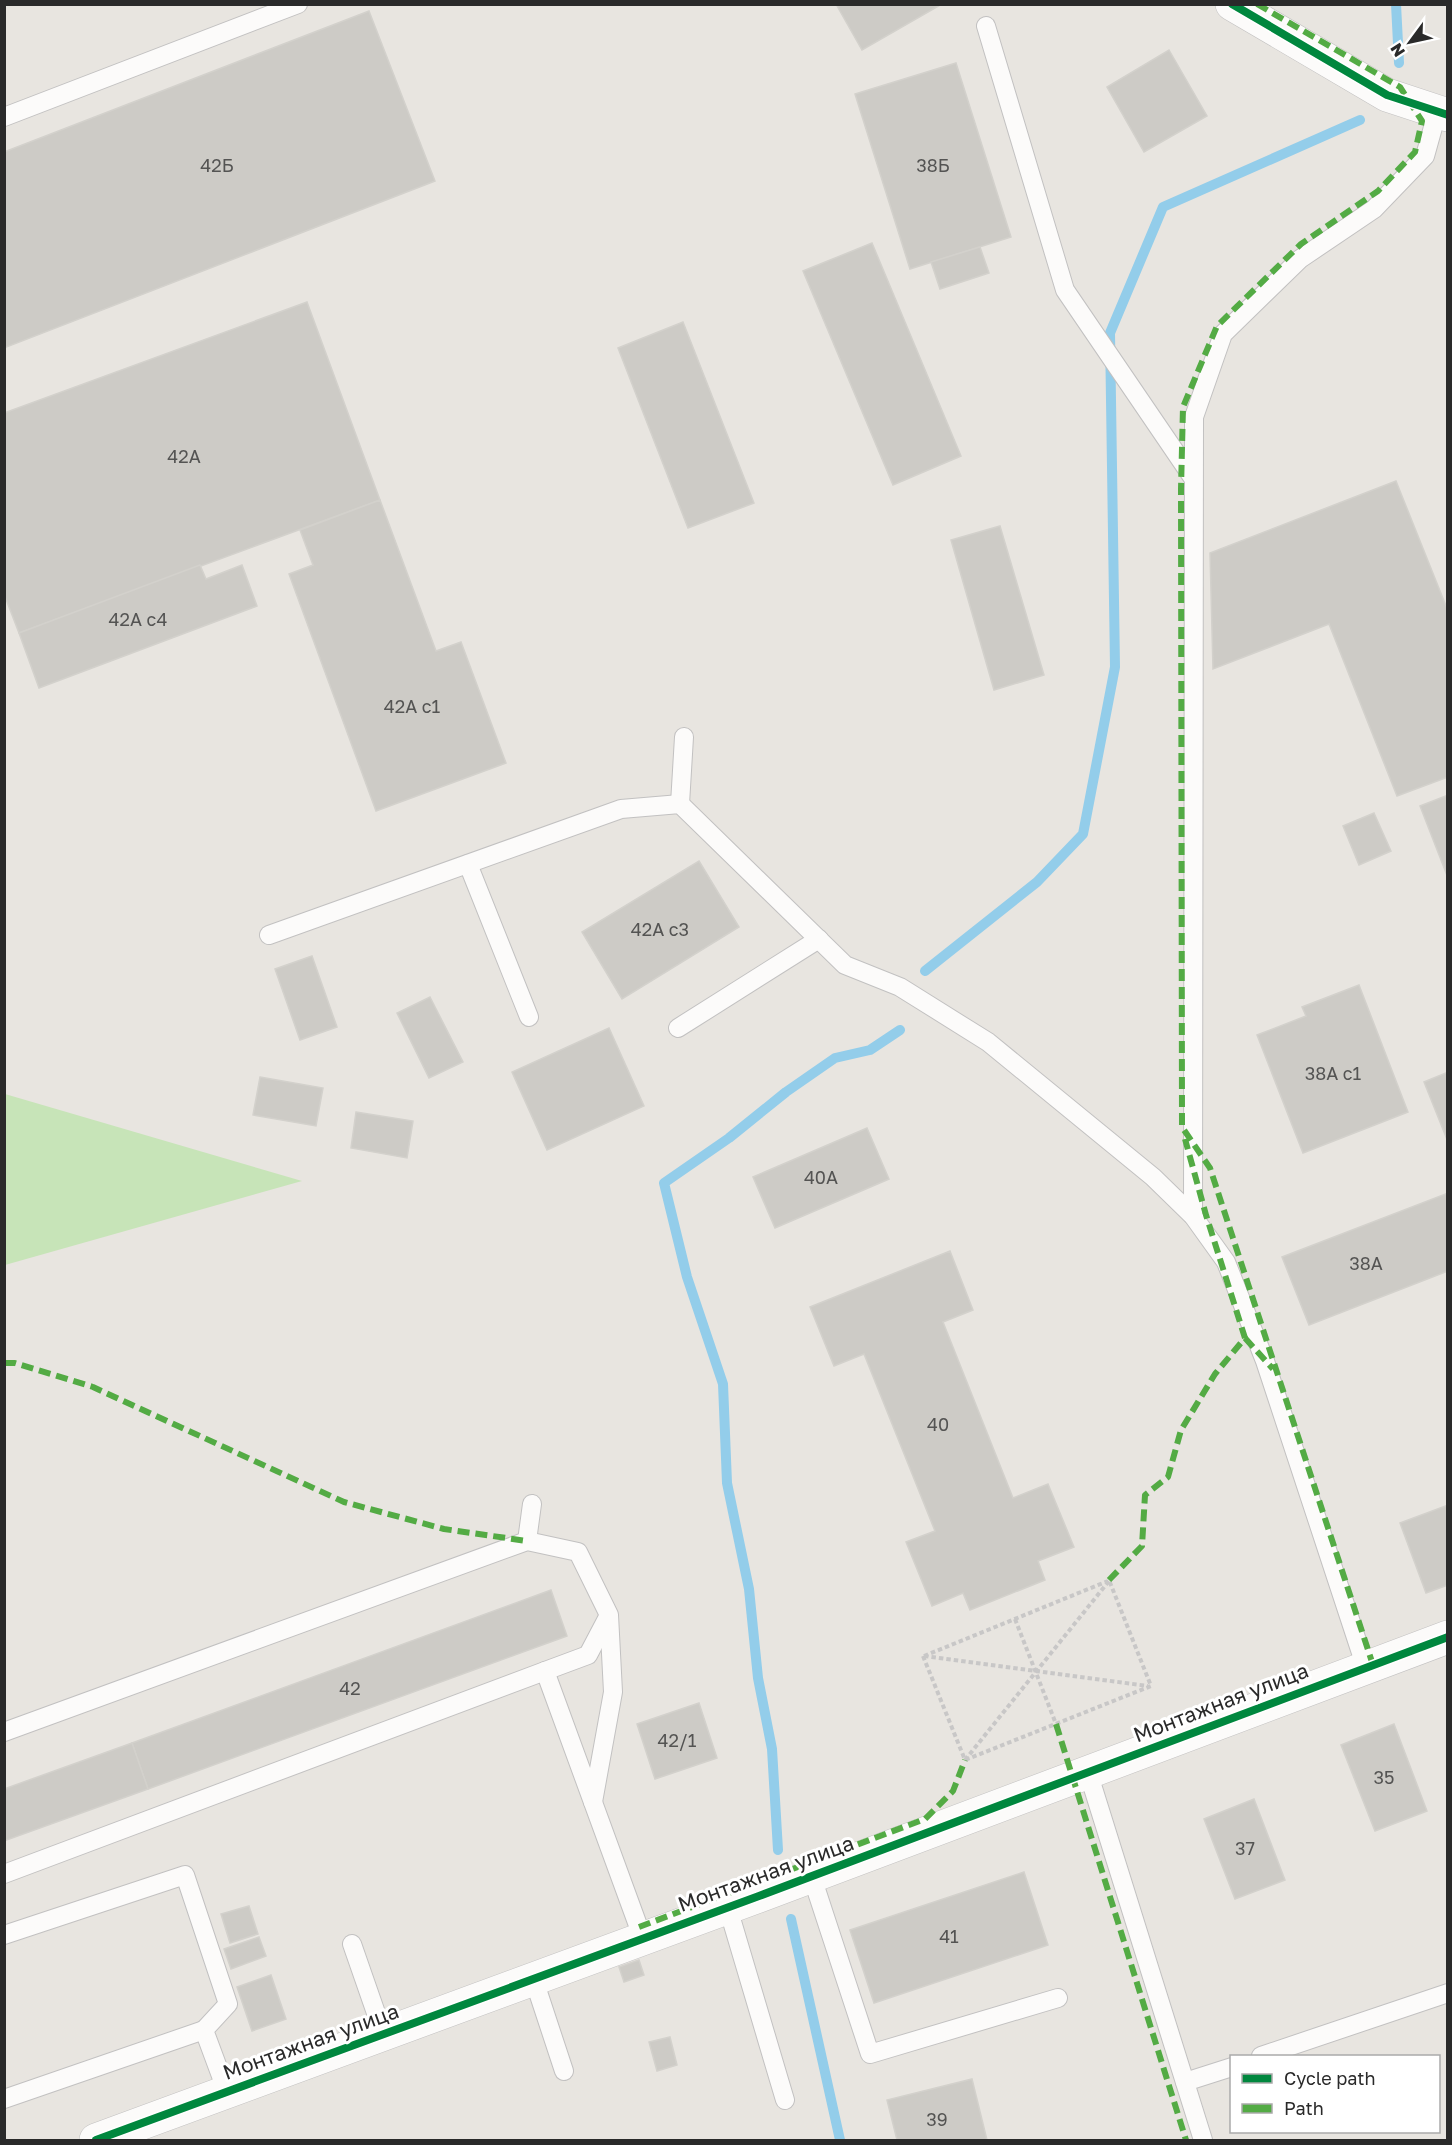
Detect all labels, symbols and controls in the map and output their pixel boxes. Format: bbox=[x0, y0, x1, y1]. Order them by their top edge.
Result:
north arrow bbox=[1380, 12, 1440, 72]
text: N bbox=[1386, 40, 1409, 61]
house number: 42Б bbox=[200, 154, 234, 176]
house number: 38Б bbox=[916, 154, 950, 176]
house number: 42А bbox=[167, 445, 201, 467]
house number: 42А с4 bbox=[109, 608, 167, 630]
house number: 42А с1 bbox=[384, 695, 441, 717]
house number: 42А с3 bbox=[631, 918, 689, 940]
house number: 38А с1 bbox=[1305, 1062, 1362, 1084]
house number: 40А bbox=[804, 1166, 838, 1188]
house number: 38А bbox=[1349, 1252, 1383, 1274]
house number: 40 bbox=[927, 1413, 949, 1435]
street label: Монтажная улица bbox=[1129, 1657, 1312, 1747]
house number: 42 bbox=[339, 1677, 361, 1699]
house number: 42/1 bbox=[658, 1729, 697, 1751]
house number: 35 bbox=[1374, 1766, 1394, 1788]
street label: Монтажная улица bbox=[674, 1829, 857, 1917]
house number: 37 bbox=[1235, 1837, 1255, 1859]
house number: 41 bbox=[939, 1925, 959, 1947]
street label: Монтажная улица bbox=[219, 1997, 402, 2085]
legend bbox=[1230, 2055, 1440, 2133]
text: Cycle path bbox=[1284, 2067, 1376, 2089]
text: Path bbox=[1284, 2097, 1324, 2119]
house number: 39 bbox=[926, 2108, 948, 2130]

